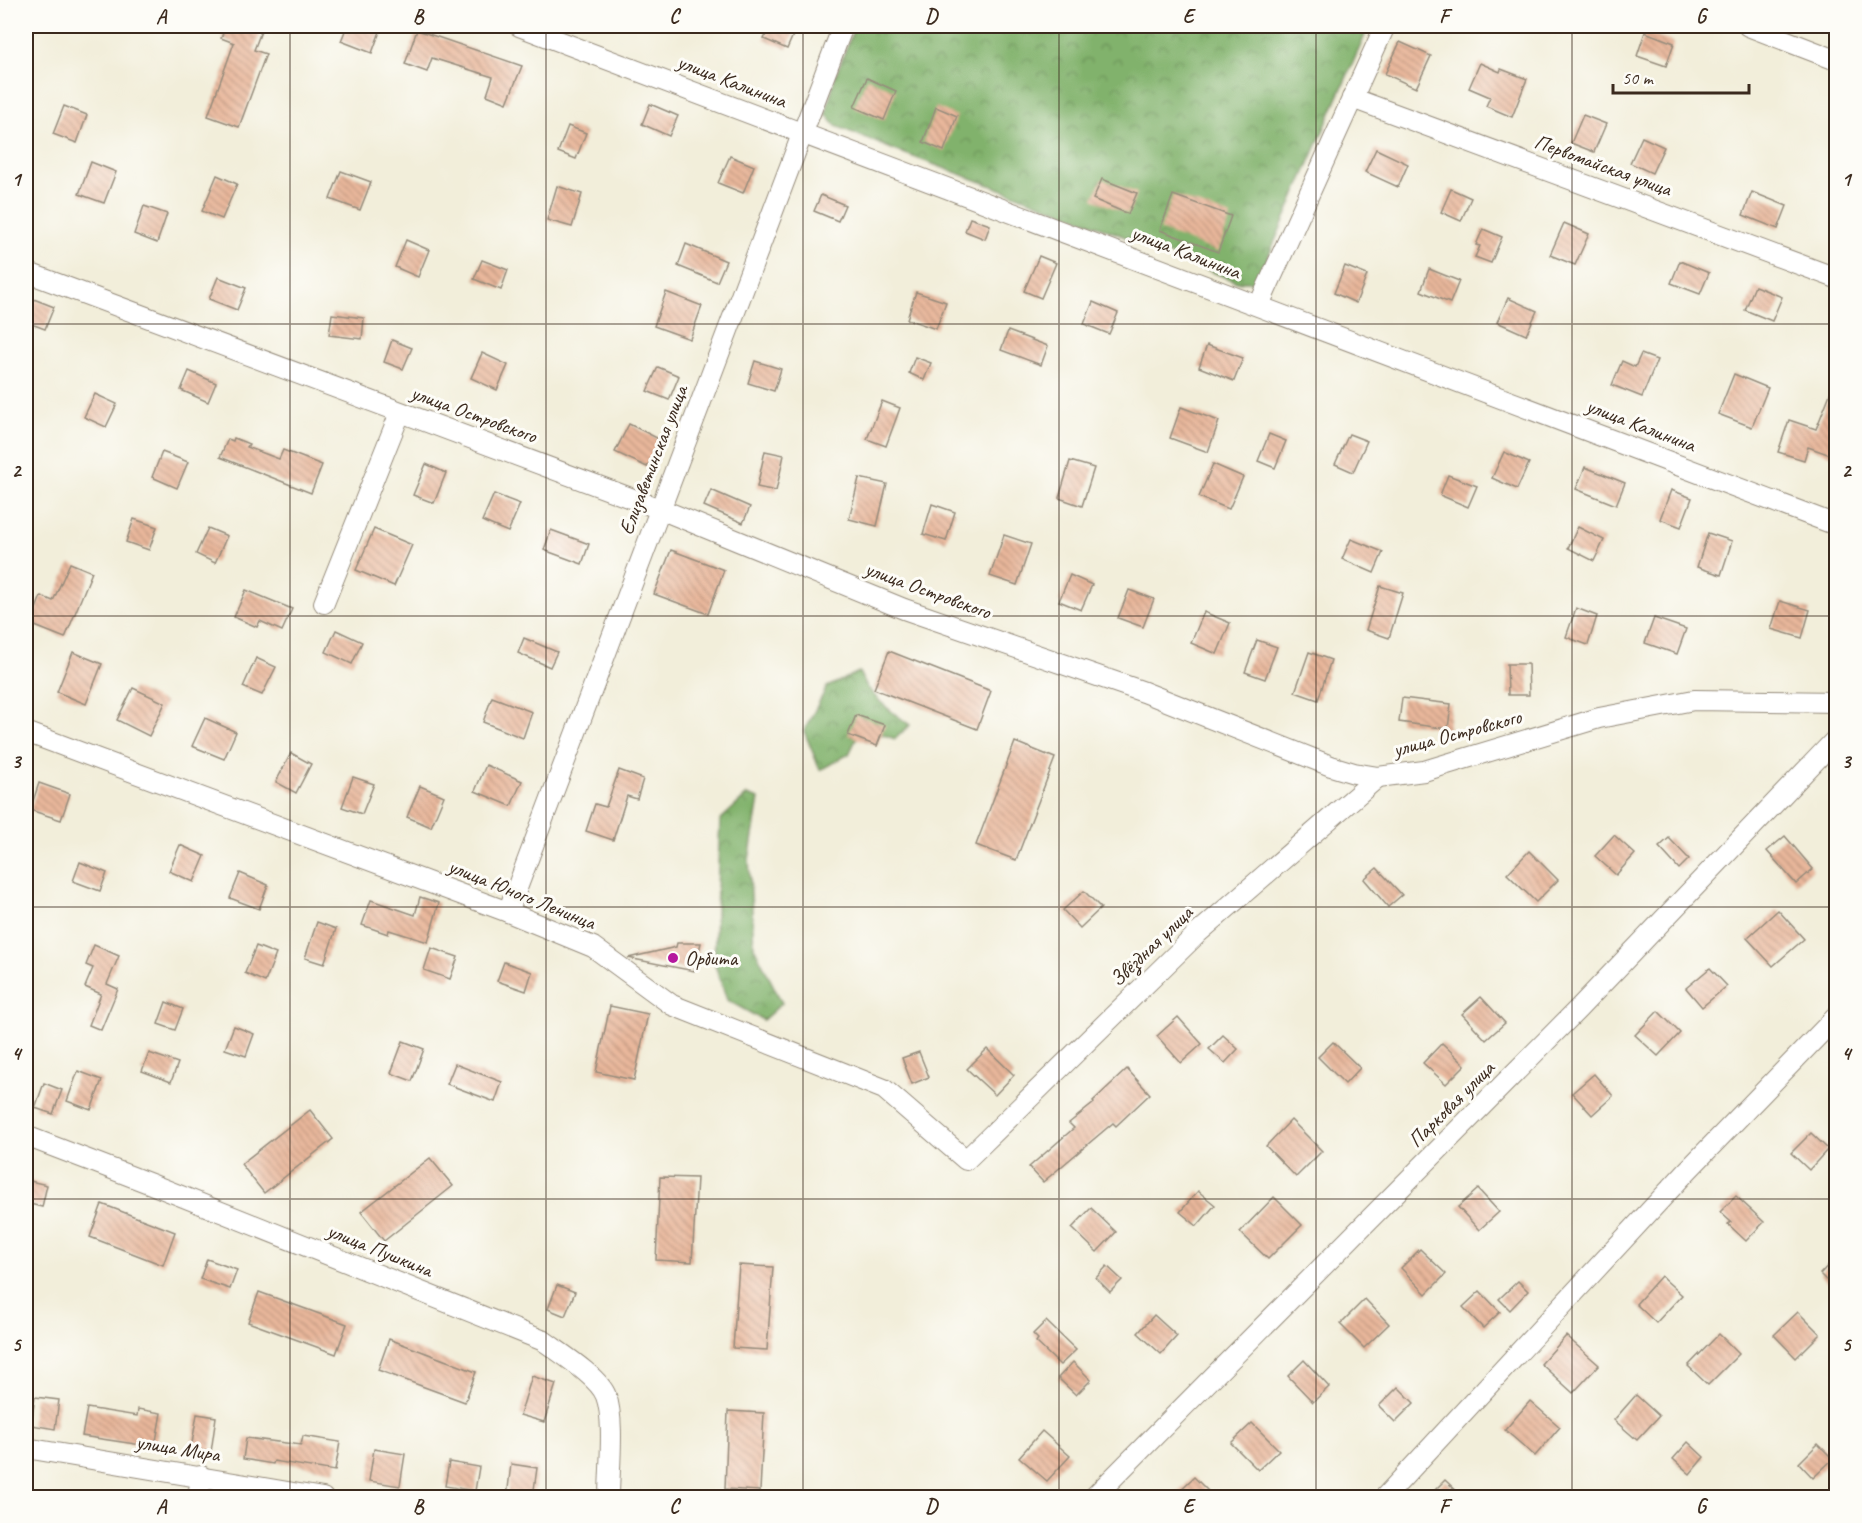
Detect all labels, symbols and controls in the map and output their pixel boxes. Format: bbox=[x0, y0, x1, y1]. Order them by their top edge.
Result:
text: A bbox=[156, 4, 168, 29]
text: B bbox=[413, 4, 425, 29]
text: C bbox=[669, 4, 681, 29]
text: D bbox=[925, 4, 939, 29]
text: E bbox=[1183, 4, 1197, 29]
text: F bbox=[1439, 4, 1453, 29]
text: G bbox=[1696, 4, 1709, 29]
street label: улица Калинина bbox=[672, 48, 792, 114]
scale bar bbox=[1613, 57, 1750, 95]
text: 50 m bbox=[1622, 67, 1655, 89]
street label: Первомайская улица bbox=[1531, 128, 1677, 202]
text: 1 bbox=[12, 167, 23, 192]
text: 1 bbox=[1842, 167, 1853, 192]
street label: улица Калинина bbox=[1126, 219, 1246, 285]
street label: улица Островского bbox=[406, 379, 542, 449]
street label: Елизаветинская улица bbox=[613, 380, 694, 538]
street label: улица Калинина bbox=[1581, 392, 1701, 458]
text: 2 bbox=[12, 458, 23, 483]
text: 2 bbox=[1842, 458, 1853, 483]
street label: улица Островского bbox=[860, 555, 996, 625]
street label: улица Островского bbox=[1388, 703, 1525, 763]
text: 3 bbox=[12, 749, 23, 774]
text: 3 bbox=[1842, 749, 1853, 774]
street label: улица Юного Ленинца bbox=[443, 852, 601, 936]
street label: Звёздная улица bbox=[1104, 899, 1200, 993]
place label: Орбита bbox=[685, 945, 739, 971]
marker: Орбита bbox=[666, 951, 680, 965]
text: 4 bbox=[12, 1041, 24, 1066]
text: 4 bbox=[1842, 1041, 1854, 1066]
street label: Парковая улица bbox=[1402, 1054, 1501, 1153]
street label: улица Пушкина bbox=[322, 1216, 438, 1284]
text: 5 bbox=[12, 1332, 23, 1357]
text: 5 bbox=[1842, 1332, 1853, 1357]
street label: улица Мира bbox=[132, 1428, 223, 1468]
text: A bbox=[156, 1494, 168, 1519]
text: B bbox=[413, 1494, 425, 1519]
text: C bbox=[669, 1494, 681, 1519]
text: D bbox=[925, 1494, 939, 1519]
text: E bbox=[1183, 1494, 1197, 1519]
text: F bbox=[1439, 1494, 1453, 1519]
text: G bbox=[1696, 1494, 1709, 1519]

